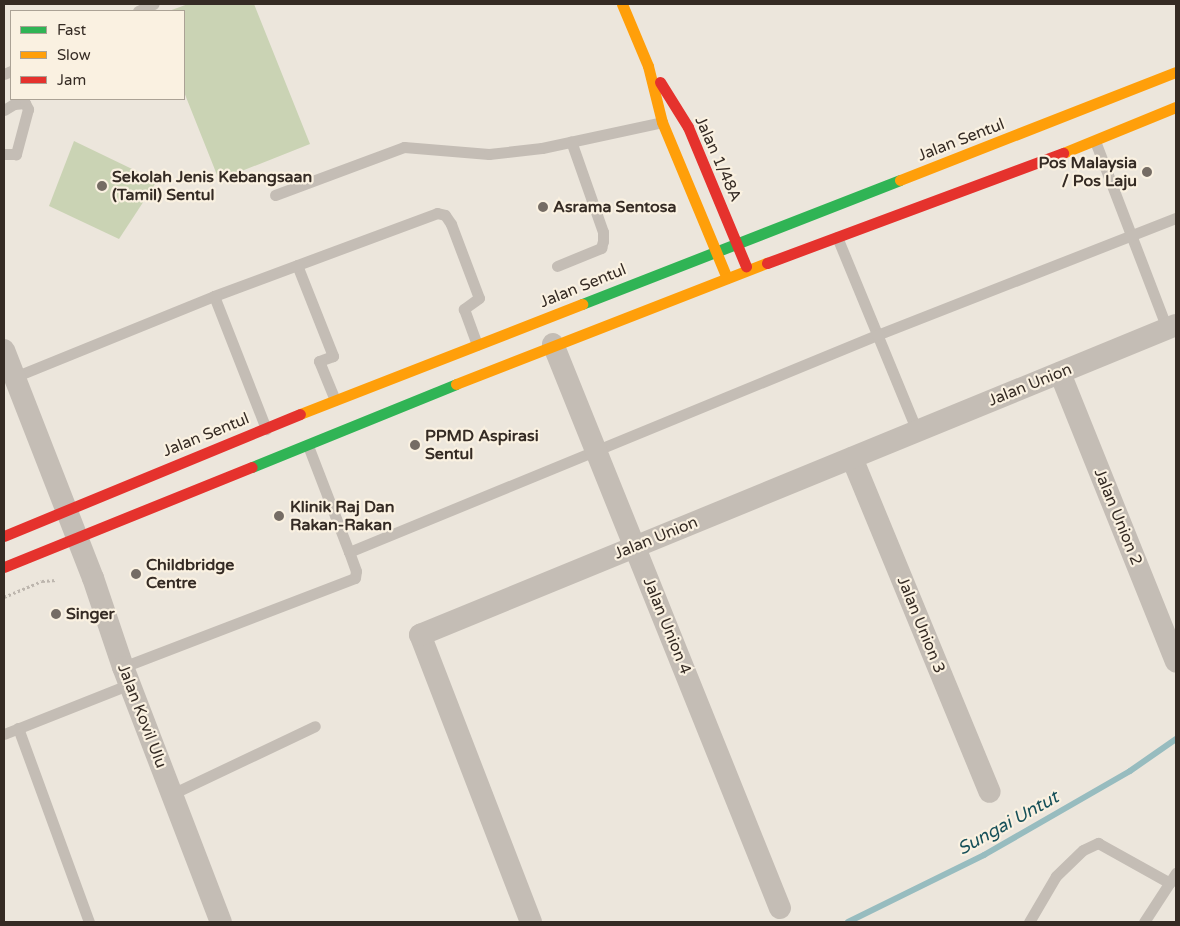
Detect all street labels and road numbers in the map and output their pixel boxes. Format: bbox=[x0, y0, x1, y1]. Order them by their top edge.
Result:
street label: Jalan 1/48A bbox=[691, 113, 745, 205]
street label: Jalan Sentul bbox=[915, 115, 1007, 165]
street label: Jalan Sentul bbox=[537, 260, 629, 312]
street label: Jalan Union bbox=[985, 360, 1075, 410]
street label: Jalan Sentul bbox=[160, 409, 252, 461]
street label: Jalan Union 2 bbox=[1090, 466, 1146, 568]
street label: Jalan Union bbox=[611, 513, 701, 563]
street label: Jalan Union 3 bbox=[893, 574, 949, 676]
street label: Jalan Union 4 bbox=[639, 575, 695, 677]
street label: Jalan Kovil Ulu bbox=[113, 661, 171, 771]

